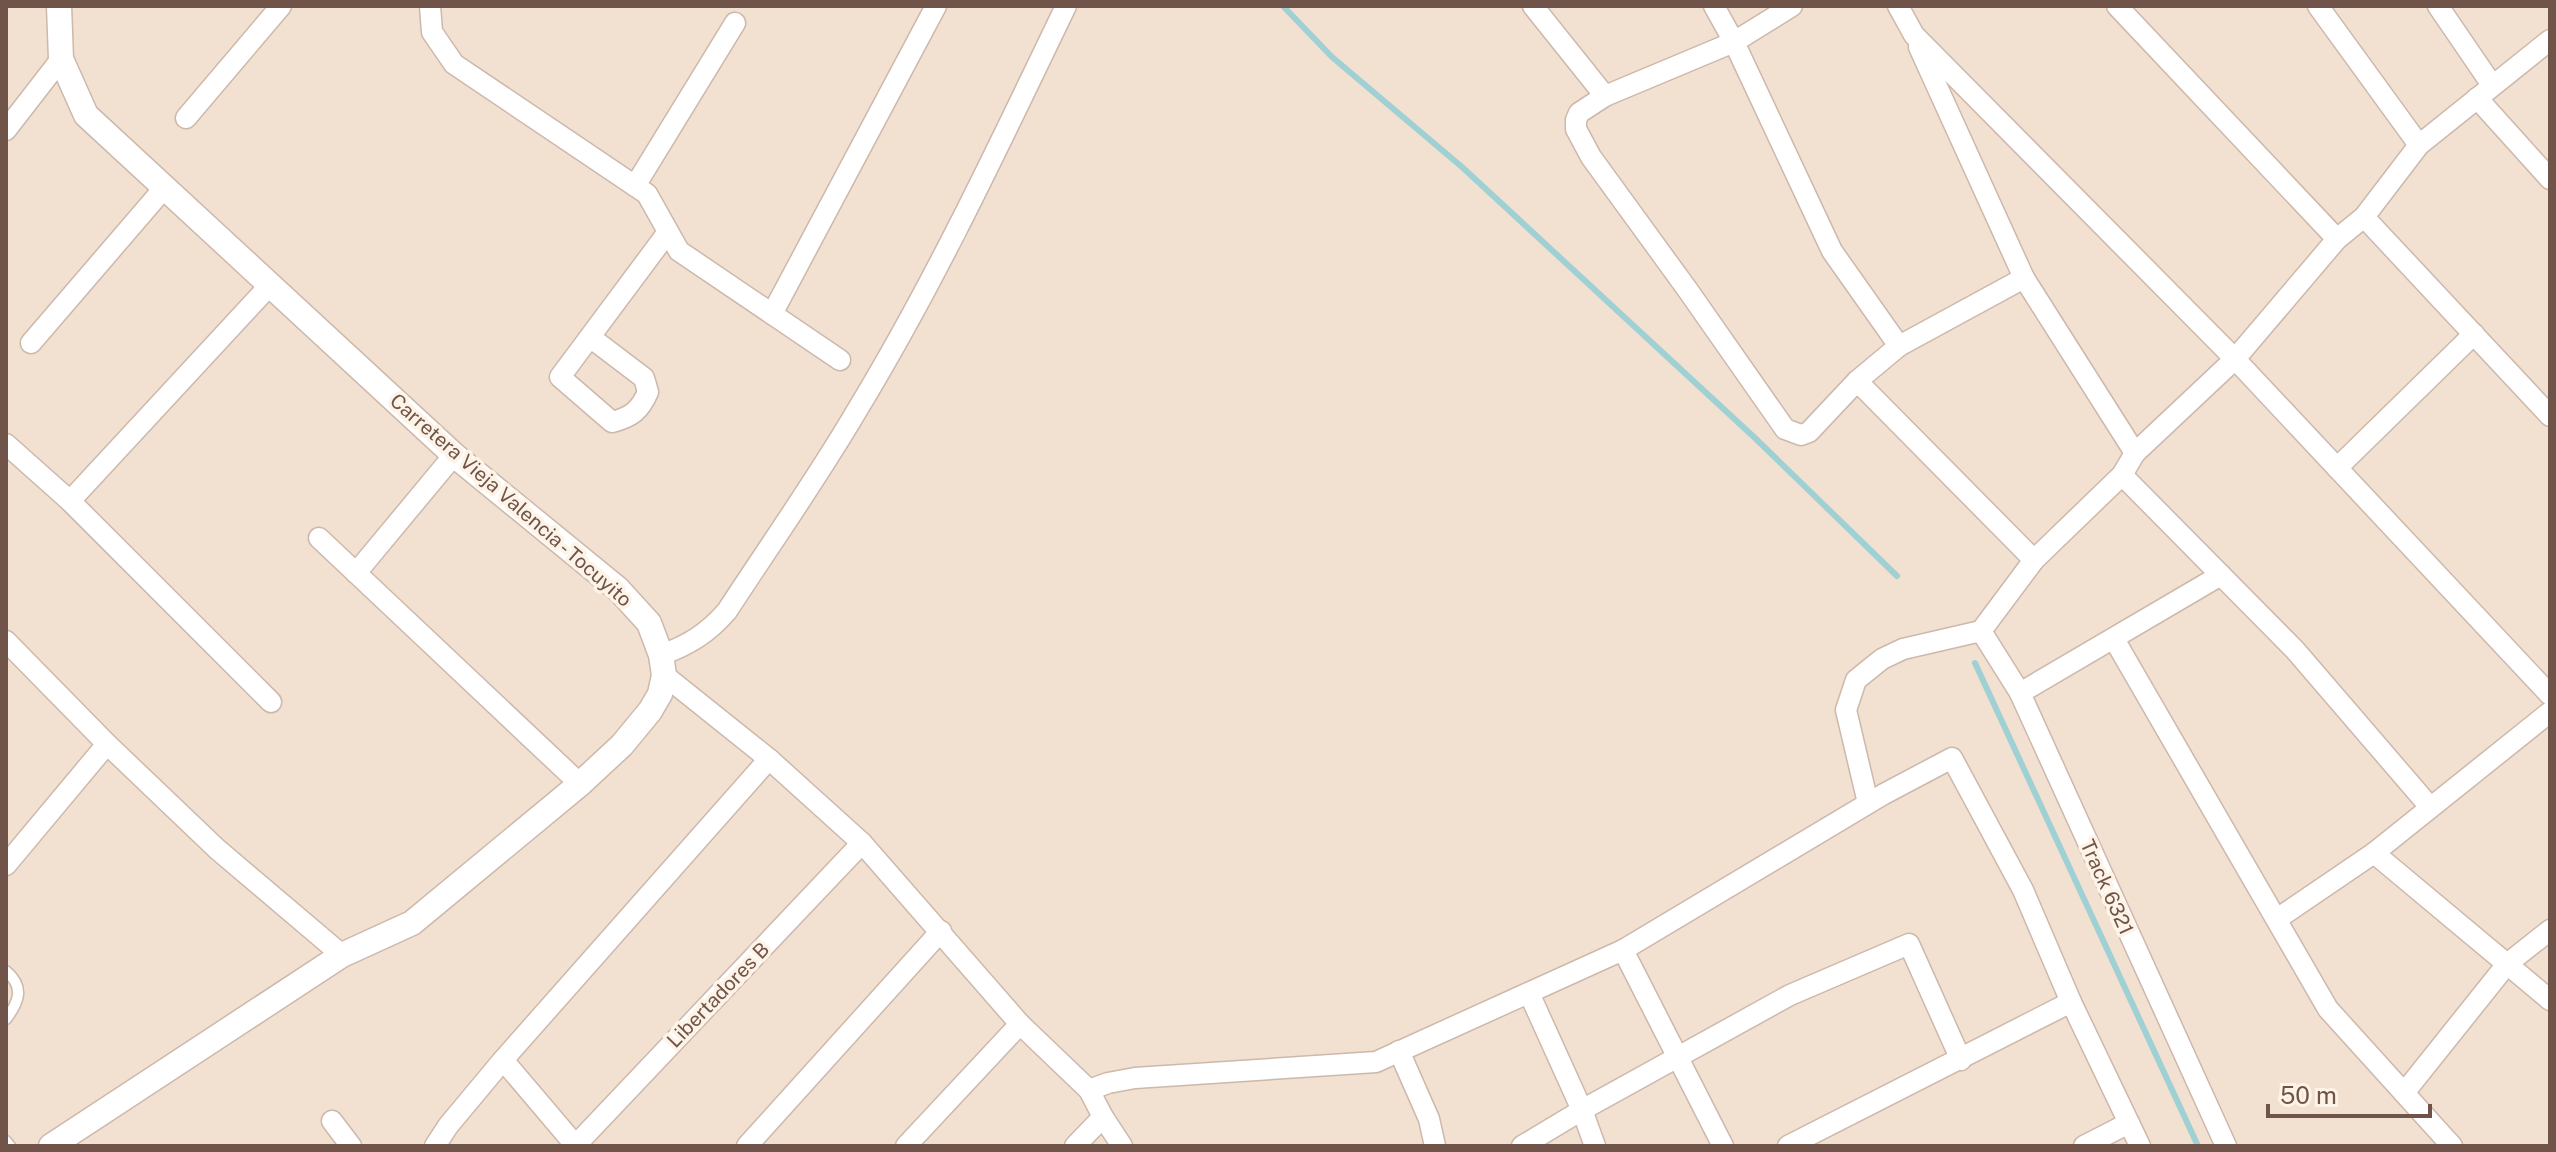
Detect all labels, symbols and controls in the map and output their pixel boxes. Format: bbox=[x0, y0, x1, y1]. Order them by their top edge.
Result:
street label: Carretera Vieja Valencia - Tocuyito bbox=[385, 388, 637, 612]
street label: Track 6321 bbox=[2075, 836, 2139, 938]
street label: Libertadores B bbox=[662, 938, 774, 1052]
scale bar bbox=[2268, 1068, 2430, 1118]
text: 50 m bbox=[2280, 1081, 2337, 1109]

